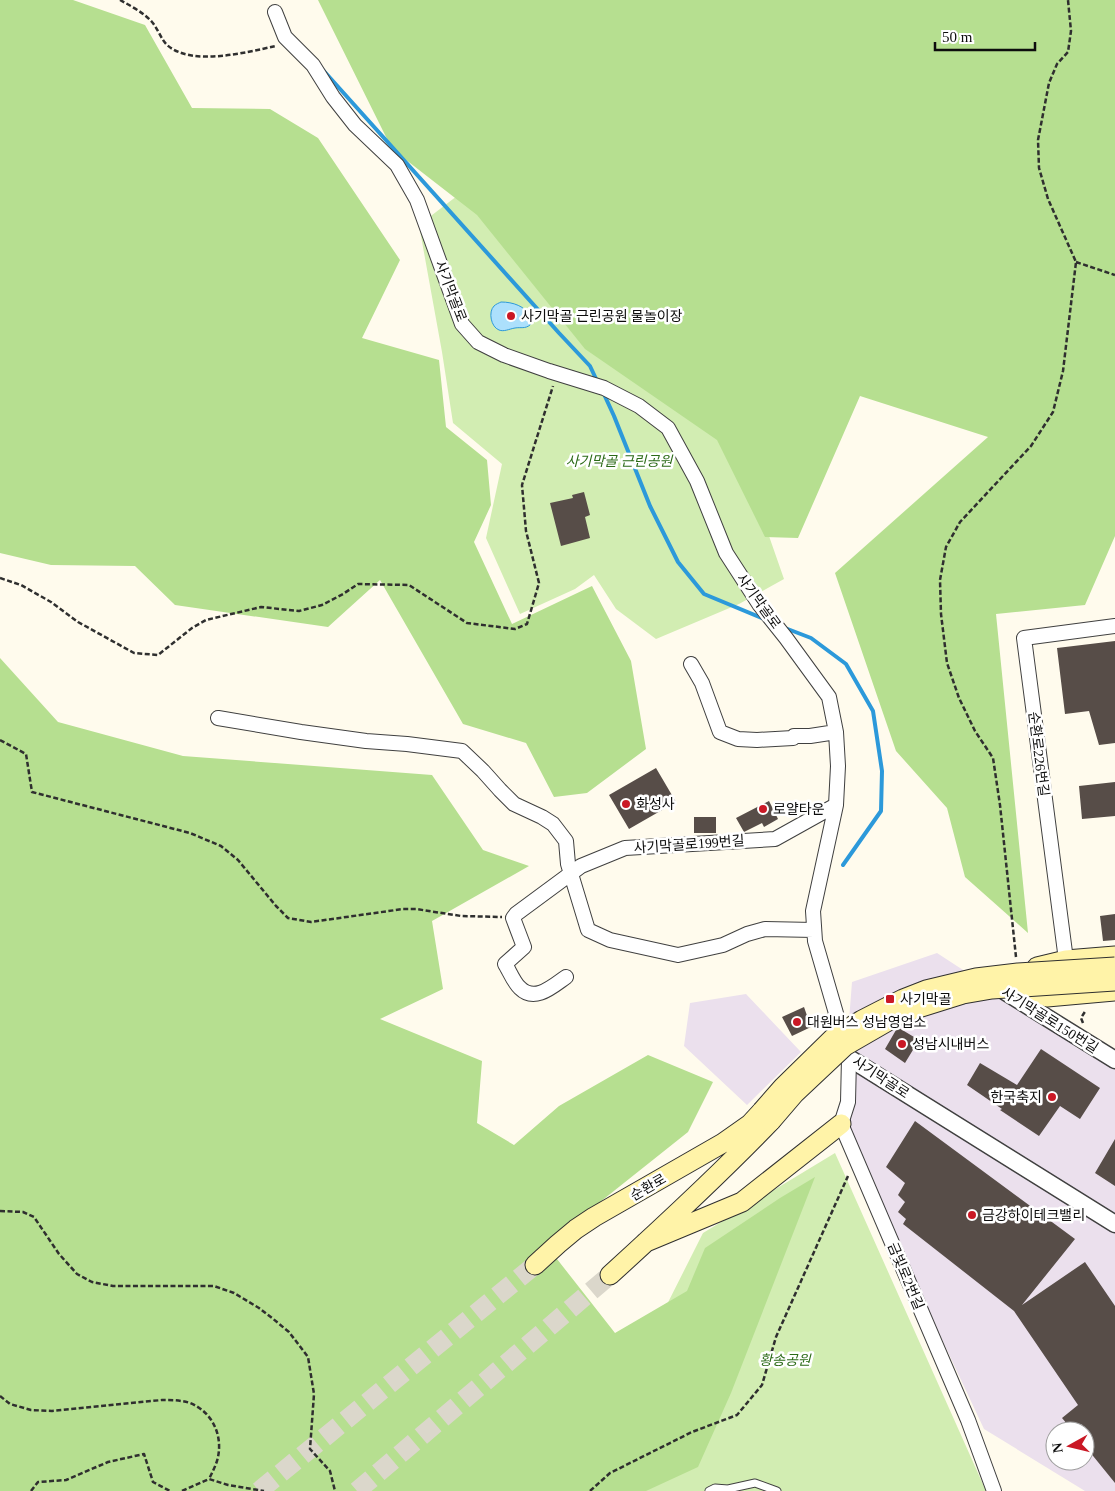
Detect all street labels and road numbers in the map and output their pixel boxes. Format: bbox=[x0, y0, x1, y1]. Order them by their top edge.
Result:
street label: 사기막골로 bbox=[432, 258, 469, 324]
street label: 사기막골로 bbox=[734, 571, 784, 632]
street label: 순환로226번길 bbox=[1026, 711, 1052, 797]
street label: 사기막골로199번길 bbox=[633, 833, 745, 856]
street label: 사기막골로150번길 bbox=[999, 985, 1101, 1056]
street label: 사기막골로 bbox=[850, 1054, 912, 1101]
street label: 순환로 bbox=[627, 1170, 669, 1204]
street label: 금빛로2번길 bbox=[885, 1240, 926, 1312]

